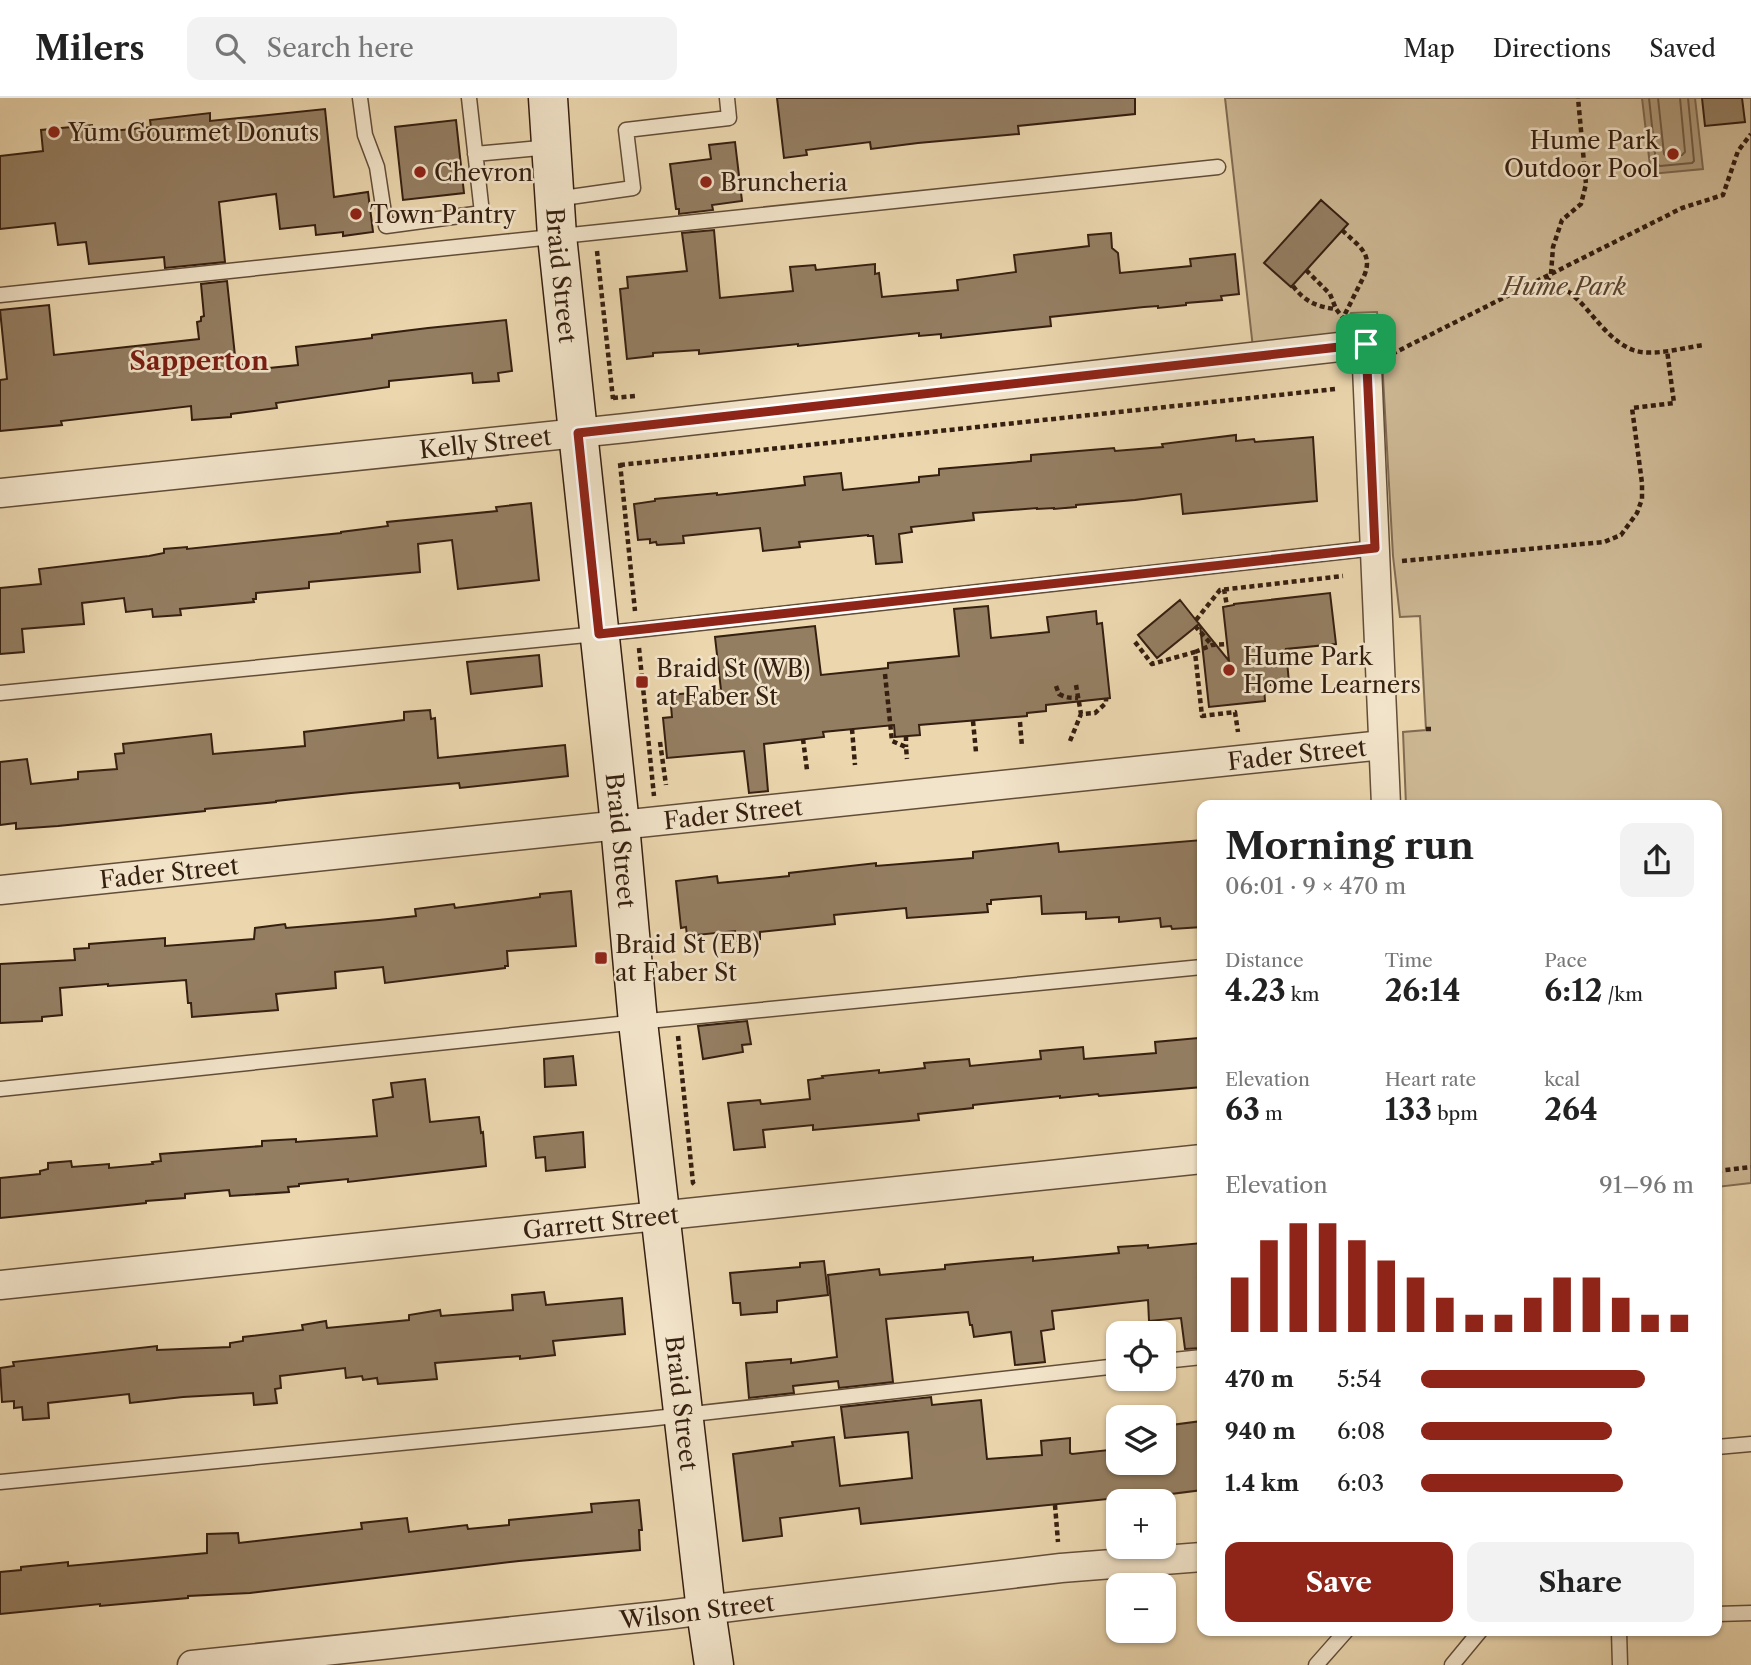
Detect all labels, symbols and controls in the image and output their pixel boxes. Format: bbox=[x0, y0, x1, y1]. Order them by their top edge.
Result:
search box bbox=[187, 17, 677, 80]
text: Milers bbox=[35, 28, 145, 69]
icon: search bbox=[211, 29, 249, 67]
text: Search here bbox=[267, 32, 414, 64]
text: Map bbox=[1403, 34, 1455, 63]
text: Directions bbox=[1493, 34, 1611, 63]
text: Saved bbox=[1649, 34, 1716, 63]
place label: Yum Gourmet Donuts bbox=[67, 118, 319, 147]
marker: Yum Gourmet Donuts bbox=[46, 124, 62, 140]
place label: Hume Park Outdoor Pool bbox=[1504, 126, 1660, 183]
marker: Hume Park Outdoor Pool bbox=[1665, 146, 1681, 162]
place label: Chevron bbox=[434, 158, 533, 187]
marker: Chevron bbox=[412, 164, 428, 180]
place label: Bruncheria bbox=[720, 168, 848, 197]
marker: Bruncheria bbox=[698, 174, 714, 190]
place label: Town Pantry bbox=[370, 200, 517, 229]
marker: Town Pantry bbox=[348, 206, 364, 222]
street label: Braid Street bbox=[541, 207, 583, 345]
park label: Hume Park bbox=[1500, 272, 1626, 301]
pin bbox=[1336, 314, 1396, 374]
icon: arrive bbox=[1347, 325, 1385, 363]
district label: Sapperton bbox=[129, 345, 269, 377]
street label: Kelly Street bbox=[418, 421, 553, 464]
place label: Hume Park Home Learners bbox=[1243, 642, 1421, 699]
place label: Braid St (WB) at Faber St bbox=[656, 654, 810, 711]
marker: Hume Park Home Learners bbox=[1221, 662, 1237, 678]
marker: Braid St (WB) at Faber St bbox=[634, 674, 650, 690]
street label: Fader Street bbox=[1226, 732, 1368, 776]
street label: Braid Street bbox=[600, 771, 642, 910]
street label: Fader Street bbox=[662, 791, 804, 835]
text: Morning run bbox=[1225, 822, 1474, 869]
button: share bbox=[1620, 823, 1694, 897]
street label: Fader Street bbox=[98, 851, 241, 894]
text: 06:01 · 9 × 470 m bbox=[1225, 872, 1406, 900]
place label: Braid St (EB) at Faber St bbox=[615, 930, 759, 987]
text: Distance bbox=[1225, 949, 1304, 972]
text: Time bbox=[1385, 949, 1433, 972]
text: Pace bbox=[1544, 949, 1587, 972]
marker: Braid St (EB) at Faber St bbox=[593, 950, 609, 966]
text: 4.23 bbox=[1225, 972, 1286, 1009]
text: 26:14 bbox=[1385, 972, 1460, 1009]
text: 6:12 bbox=[1544, 972, 1602, 1009]
text: km bbox=[1286, 983, 1320, 1006]
text: /km bbox=[1602, 983, 1643, 1006]
text: Elevation bbox=[1225, 1068, 1310, 1091]
text: Heart rate bbox=[1385, 1068, 1476, 1091]
text: kcal bbox=[1544, 1068, 1580, 1091]
text: 63 bbox=[1225, 1091, 1260, 1128]
text: 133 bbox=[1385, 1091, 1432, 1128]
text: 264 bbox=[1544, 1091, 1598, 1128]
text: m bbox=[1260, 1102, 1283, 1125]
text: bpm bbox=[1432, 1102, 1478, 1125]
text: Elevation bbox=[1225, 1171, 1328, 1199]
text: 91–96 m bbox=[1599, 1171, 1694, 1199]
street label: Garrett Street bbox=[521, 1199, 681, 1245]
map controls bbox=[1106, 1321, 1176, 1643]
button: locate bbox=[1106, 1321, 1176, 1391]
street label: Braid Street bbox=[660, 1334, 704, 1473]
text: 470 m bbox=[1225, 1365, 1294, 1393]
text: 5:54 bbox=[1337, 1365, 1382, 1393]
button: layers bbox=[1106, 1405, 1176, 1475]
text: 940 m bbox=[1225, 1417, 1296, 1445]
text: 6:08 bbox=[1337, 1417, 1385, 1445]
text: 1.4 km bbox=[1225, 1469, 1299, 1497]
text: 6:03 bbox=[1337, 1469, 1384, 1497]
button: + bbox=[1106, 1489, 1176, 1559]
button: Save bbox=[1225, 1542, 1453, 1622]
button: Share bbox=[1467, 1542, 1694, 1622]
button: − bbox=[1106, 1573, 1176, 1643]
street label: Wilson Street bbox=[617, 1587, 776, 1634]

